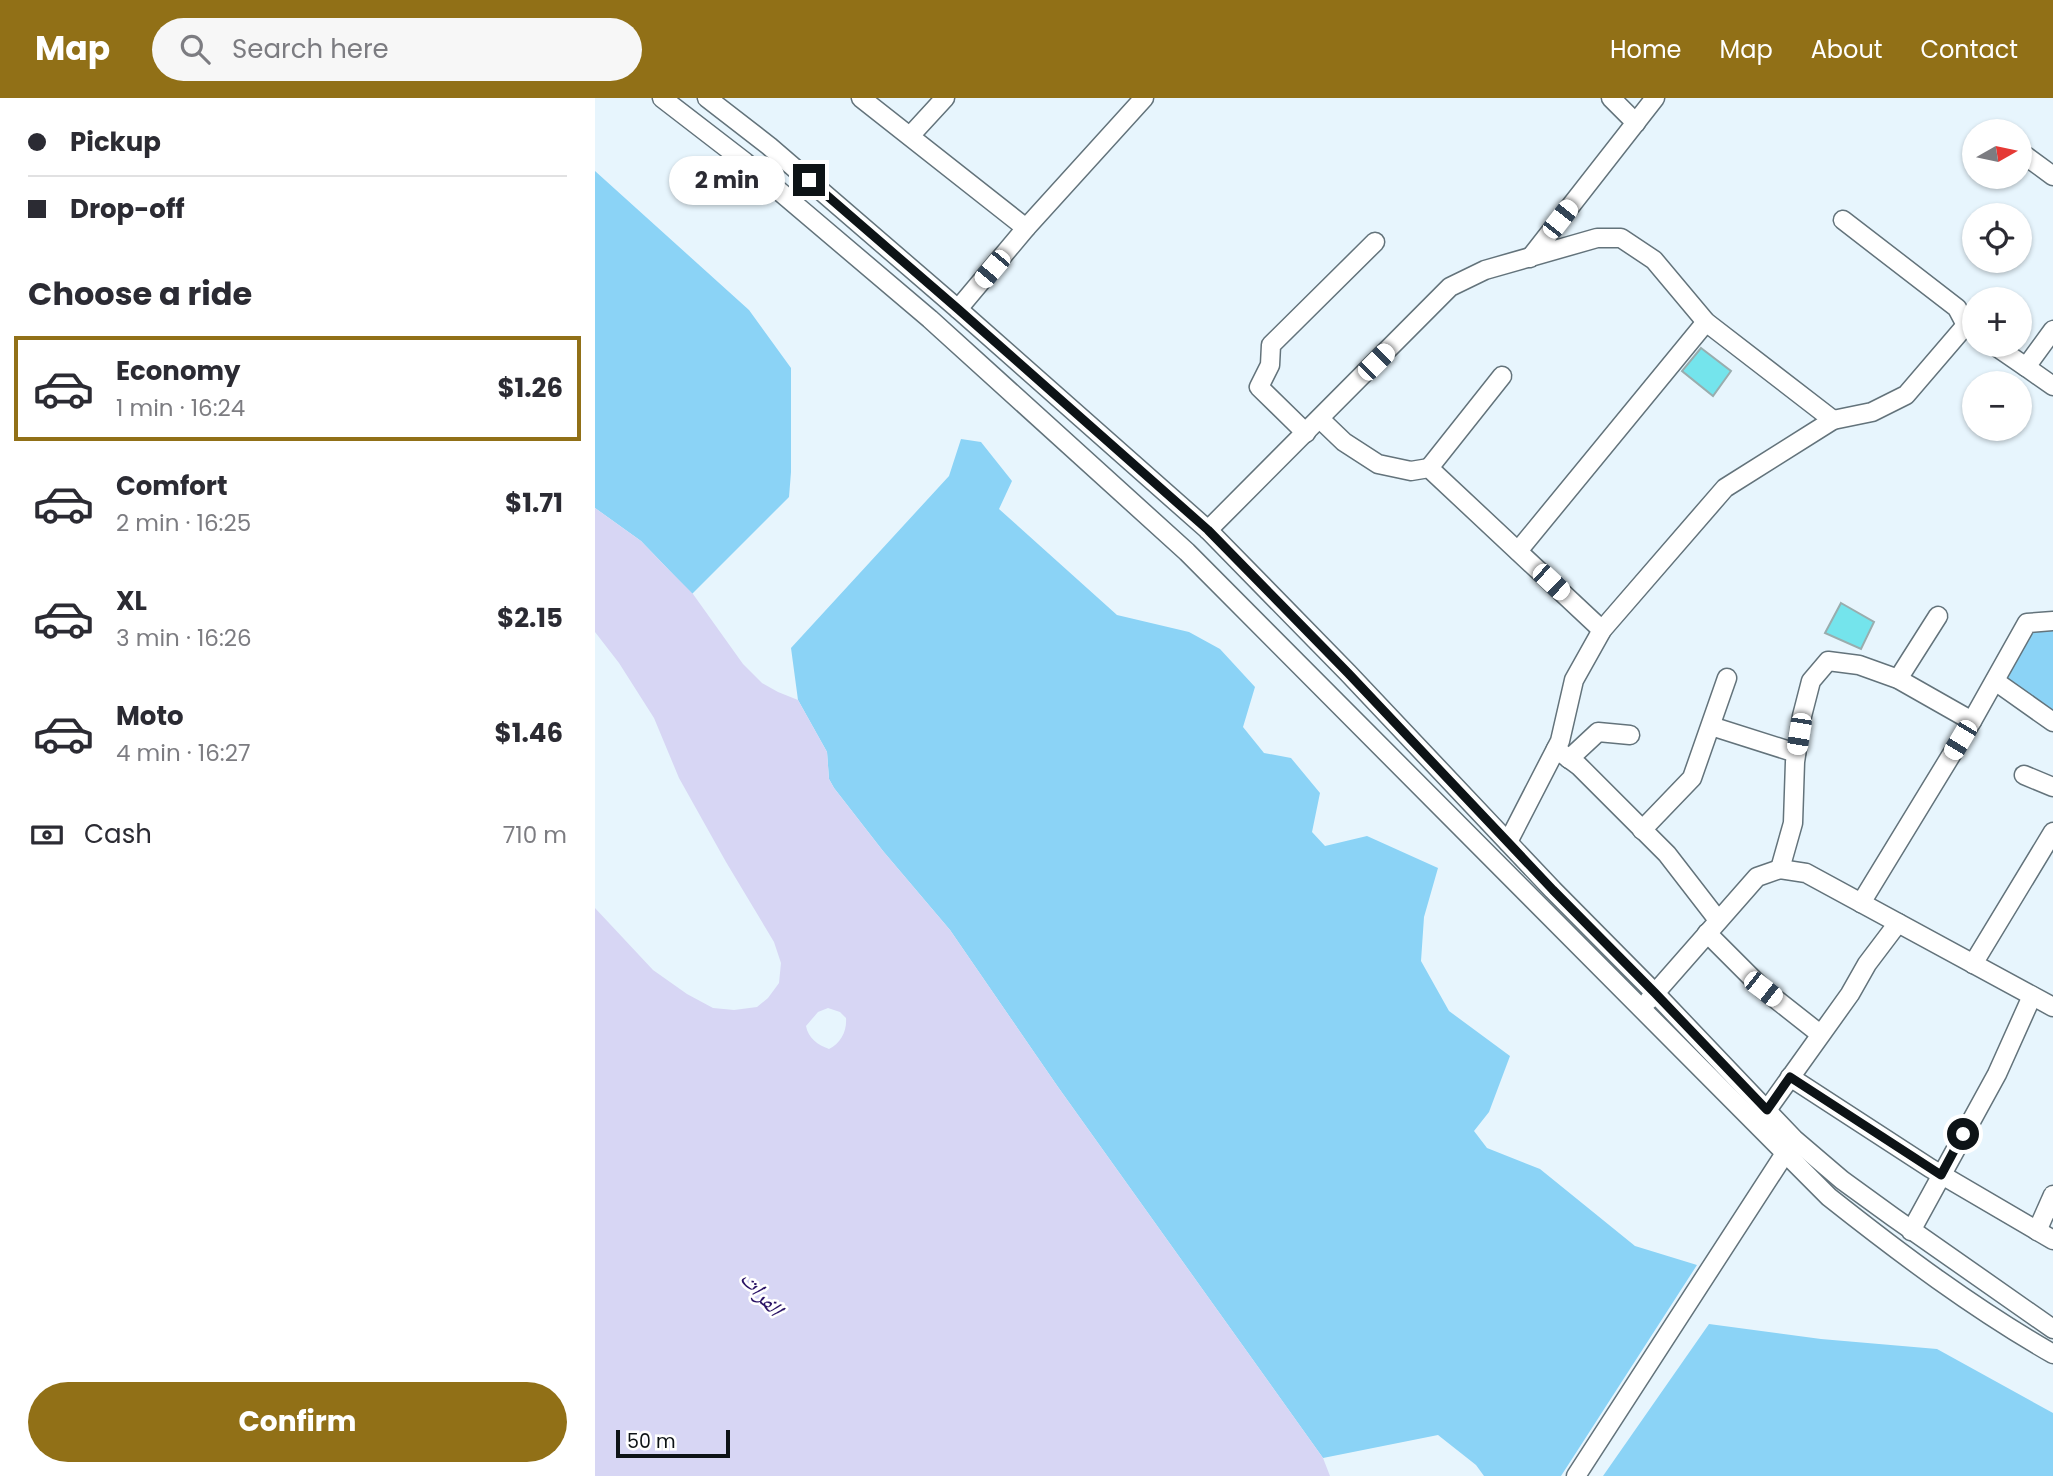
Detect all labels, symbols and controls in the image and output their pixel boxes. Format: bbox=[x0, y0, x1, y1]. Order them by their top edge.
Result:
search box bbox=[152, 18, 642, 81]
text: Map bbox=[35, 25, 110, 72]
icon: search bbox=[176, 30, 214, 68]
text: Search here bbox=[232, 31, 389, 67]
text: Home bbox=[1610, 33, 1682, 66]
text: Map bbox=[1720, 33, 1773, 66]
text: About bbox=[1811, 33, 1882, 66]
text: Contact bbox=[1920, 33, 2018, 66]
north arrow bbox=[1962, 119, 2032, 189]
map controls bbox=[1962, 119, 2032, 441]
text: Pickup bbox=[70, 124, 161, 160]
callout: 2 min bbox=[669, 155, 785, 204]
text: 2 min bbox=[695, 164, 759, 196]
route end bbox=[793, 164, 825, 196]
text: Drop-off bbox=[70, 191, 185, 227]
car bbox=[1539, 196, 1582, 242]
button: locate bbox=[1962, 203, 2032, 273]
car bbox=[971, 246, 1014, 292]
text: Choose a ride bbox=[28, 271, 252, 316]
button: + bbox=[1962, 287, 2032, 357]
car bbox=[1354, 340, 1399, 384]
text: Economy bbox=[116, 353, 240, 389]
icon: car bbox=[32, 357, 95, 420]
text: $1.26 bbox=[497, 370, 563, 406]
button: − bbox=[1962, 371, 2032, 441]
text: 1 min · 16:24 bbox=[116, 392, 245, 424]
text: Comfort bbox=[116, 468, 228, 504]
icon: car bbox=[32, 472, 95, 535]
text: $1.71 bbox=[505, 485, 563, 521]
text: 2 min · 16:25 bbox=[116, 507, 251, 539]
car bbox=[1529, 560, 1574, 604]
text: XL bbox=[116, 583, 147, 619]
icon: car bbox=[32, 587, 95, 650]
text: $2.15 bbox=[497, 600, 563, 636]
text: 3 min · 16:26 bbox=[116, 622, 252, 654]
text: Moto bbox=[116, 698, 184, 734]
icon: car bbox=[32, 702, 95, 765]
car bbox=[1786, 712, 1813, 756]
text: $1.46 bbox=[495, 715, 563, 751]
car bbox=[1941, 717, 1980, 763]
text: 4 min · 16:27 bbox=[116, 737, 250, 769]
icon: cash bbox=[28, 816, 66, 854]
text: Cash bbox=[84, 816, 152, 852]
text: 710 m bbox=[503, 819, 567, 851]
car bbox=[1740, 968, 1787, 1010]
route start bbox=[1947, 1118, 1979, 1150]
water label: الفرات bbox=[733, 1263, 793, 1325]
button: Confirm bbox=[28, 1382, 567, 1462]
scale bar bbox=[616, 1427, 730, 1459]
text: 50 m bbox=[627, 1428, 676, 1455]

